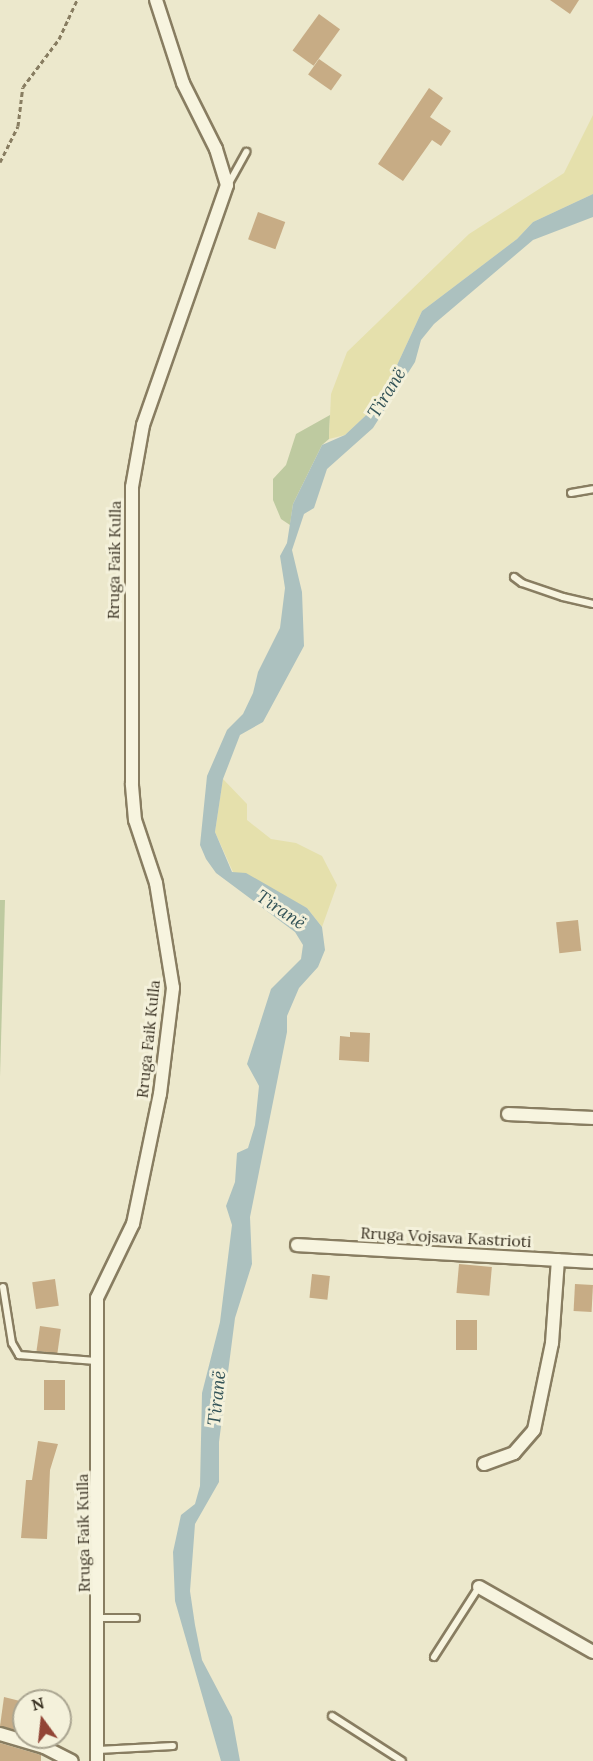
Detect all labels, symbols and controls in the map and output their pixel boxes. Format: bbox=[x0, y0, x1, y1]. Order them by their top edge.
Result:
water label: Tiranë bbox=[363, 364, 411, 422]
street label: Rruga Faik Kulla bbox=[103, 500, 125, 620]
water label: Tiranë bbox=[252, 886, 310, 934]
street label: Rruga Faik Kulla bbox=[132, 979, 164, 1099]
street label: Rruga Vojsava Kastrioti bbox=[360, 1223, 532, 1251]
water label: Tiranë bbox=[203, 1369, 231, 1427]
street label: Rruga Faik Kulla bbox=[72, 1473, 94, 1593]
north arrow bbox=[12, 1689, 72, 1749]
text: N bbox=[29, 1692, 46, 1715]

